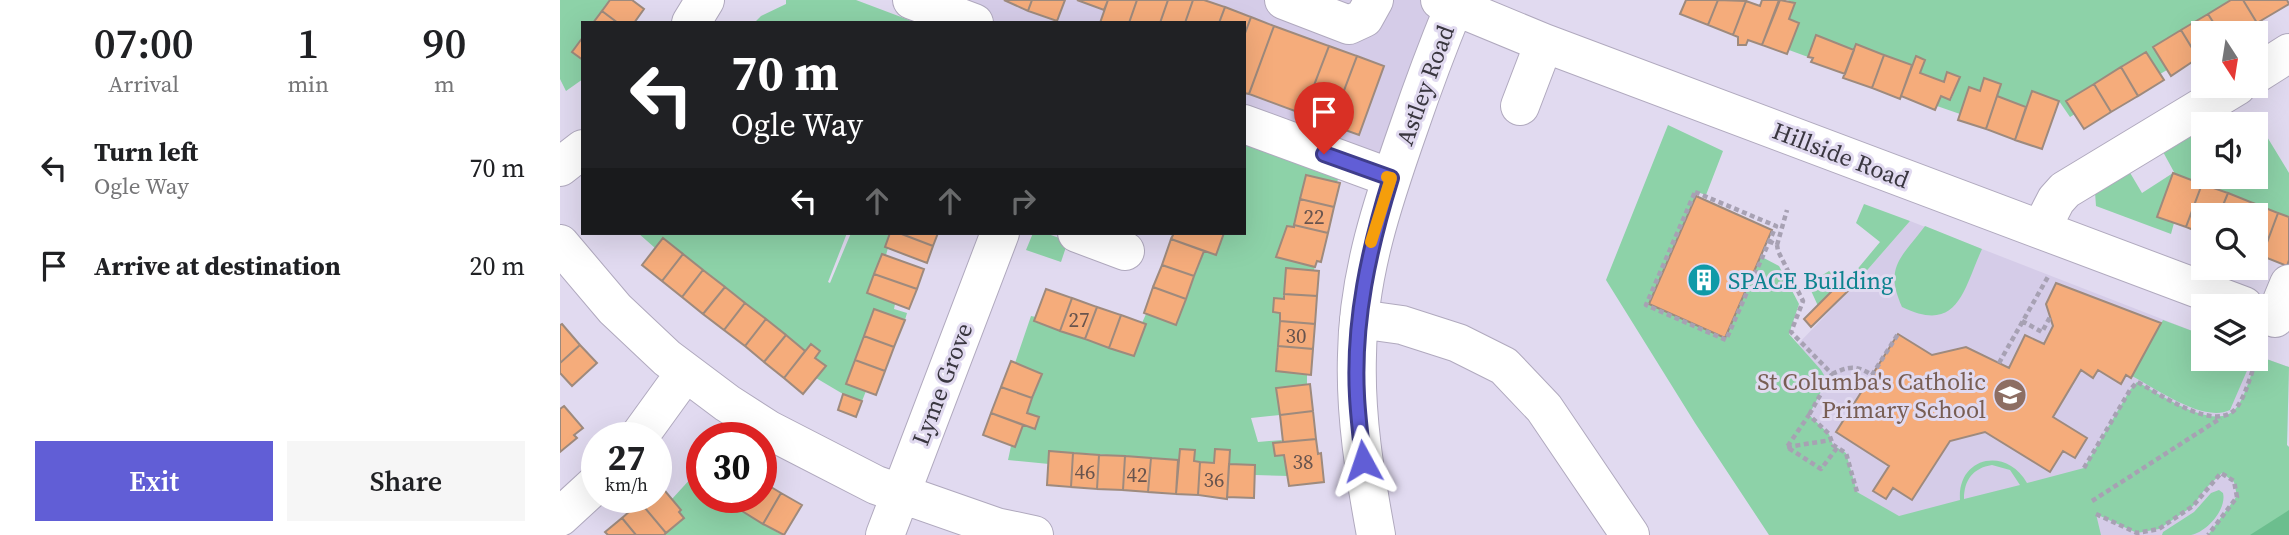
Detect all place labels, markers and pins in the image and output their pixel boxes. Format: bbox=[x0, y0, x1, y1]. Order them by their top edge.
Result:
pin bbox=[1294, 82, 1354, 154]
building icon: SPACE Building bbox=[1685, 261, 1723, 299]
place label: SPACE Building bbox=[1728, 264, 1894, 297]
place label: St Columba's Catholic Primary School bbox=[1757, 365, 1986, 426]
school or university icon: St Columba's Catholic Primary School bbox=[1991, 376, 2029, 414]

